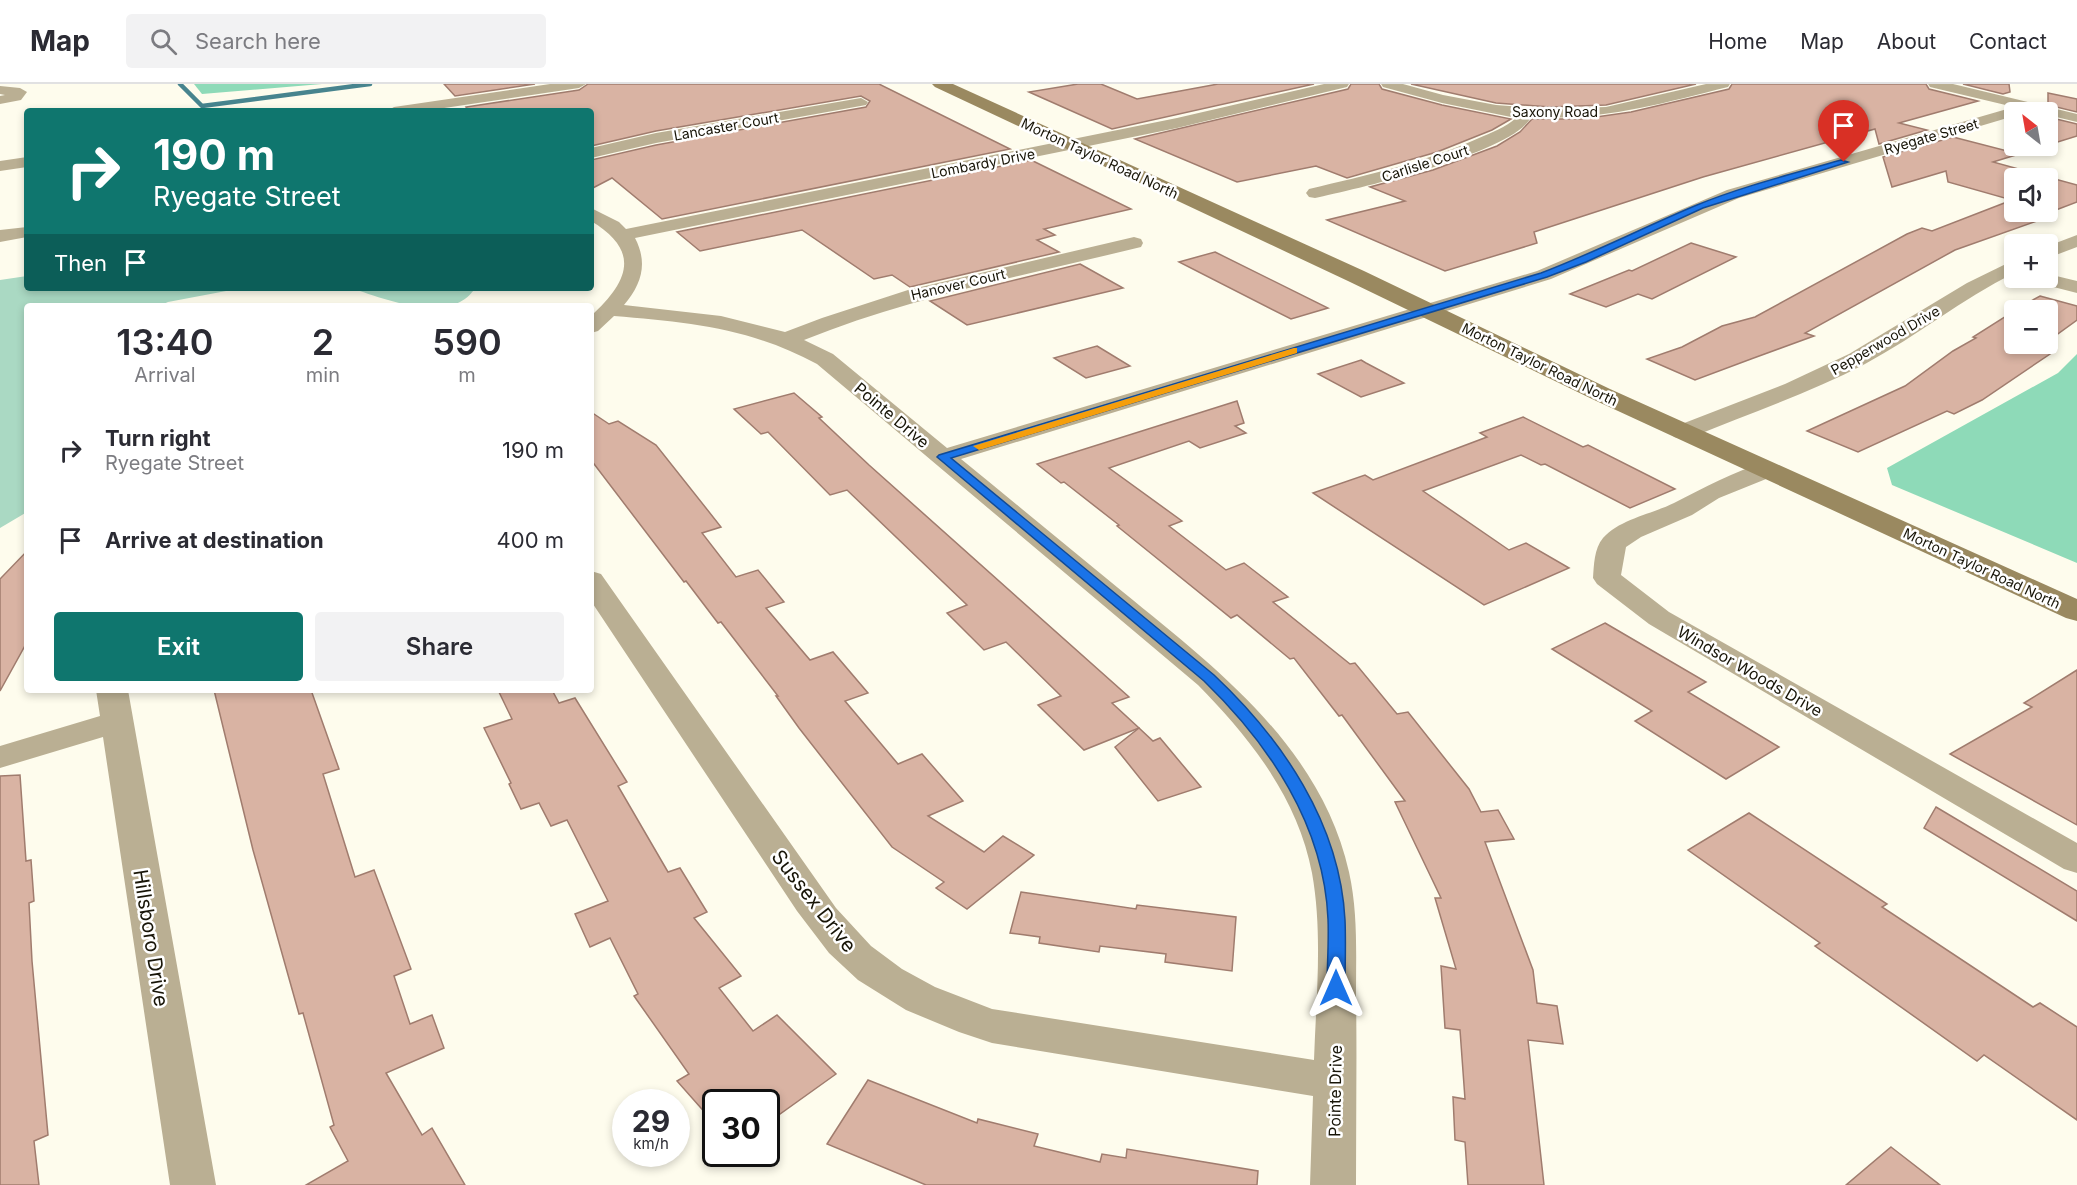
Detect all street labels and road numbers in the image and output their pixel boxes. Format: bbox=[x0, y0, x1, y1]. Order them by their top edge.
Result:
street label: Saxony Road bbox=[1512, 103, 1598, 120]
street label: Lancaster Court bbox=[672, 108, 780, 144]
street label: Morton Taylor Road North bbox=[1019, 114, 1181, 202]
street label: Ryegate Street bbox=[1882, 114, 1980, 158]
street label: Carlisle Court bbox=[1379, 141, 1471, 185]
street label: Lombardy Drive bbox=[930, 145, 1036, 181]
street label: Hanover Court bbox=[909, 265, 1007, 303]
street label: Pepperwood Drive bbox=[1828, 302, 1942, 378]
street label: Morton Taylor Road North bbox=[1459, 319, 1621, 409]
street label: Pointe Drive bbox=[850, 378, 934, 452]
street label: Morton Taylor Road North bbox=[1901, 524, 2063, 612]
street label: Windsor Woods Drive bbox=[1674, 621, 1826, 721]
street label: Sussex Drive bbox=[767, 845, 861, 957]
street label: Hillsboro Drive bbox=[128, 868, 174, 1008]
street label: Pointe Drive bbox=[1324, 1045, 1346, 1137]

